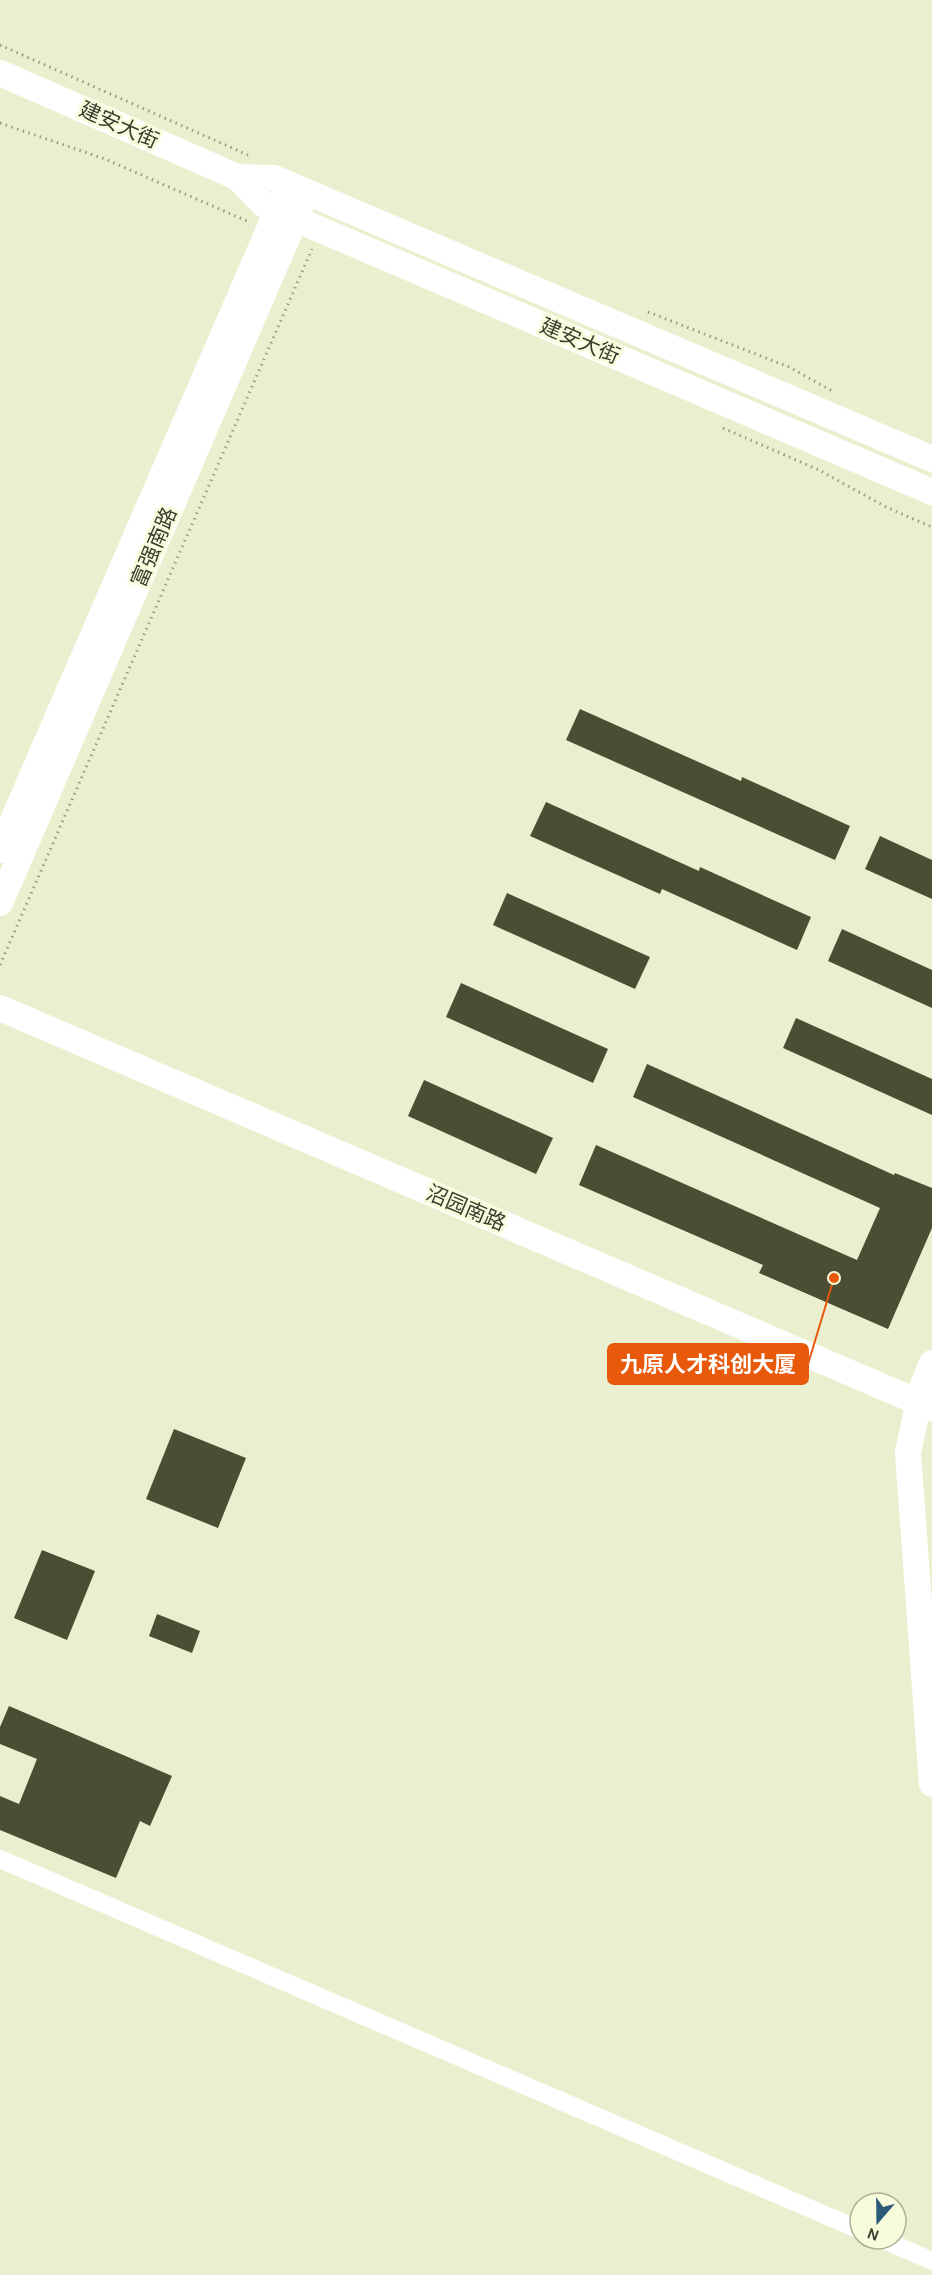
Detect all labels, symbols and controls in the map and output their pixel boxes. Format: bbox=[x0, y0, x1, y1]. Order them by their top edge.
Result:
street label: 建安大街 bbox=[76, 97, 162, 153]
street label: 建安大街 bbox=[537, 314, 623, 368]
street label: 富强南路 bbox=[127, 504, 181, 590]
street label: 沼园南路 bbox=[423, 1181, 509, 1235]
callout: 九原人才科创大厦 bbox=[608, 1344, 808, 1384]
text: 九原人才科创大厦 bbox=[620, 1352, 796, 1378]
north arrow bbox=[848, 2191, 908, 2251]
text: N bbox=[864, 2224, 882, 2246]

